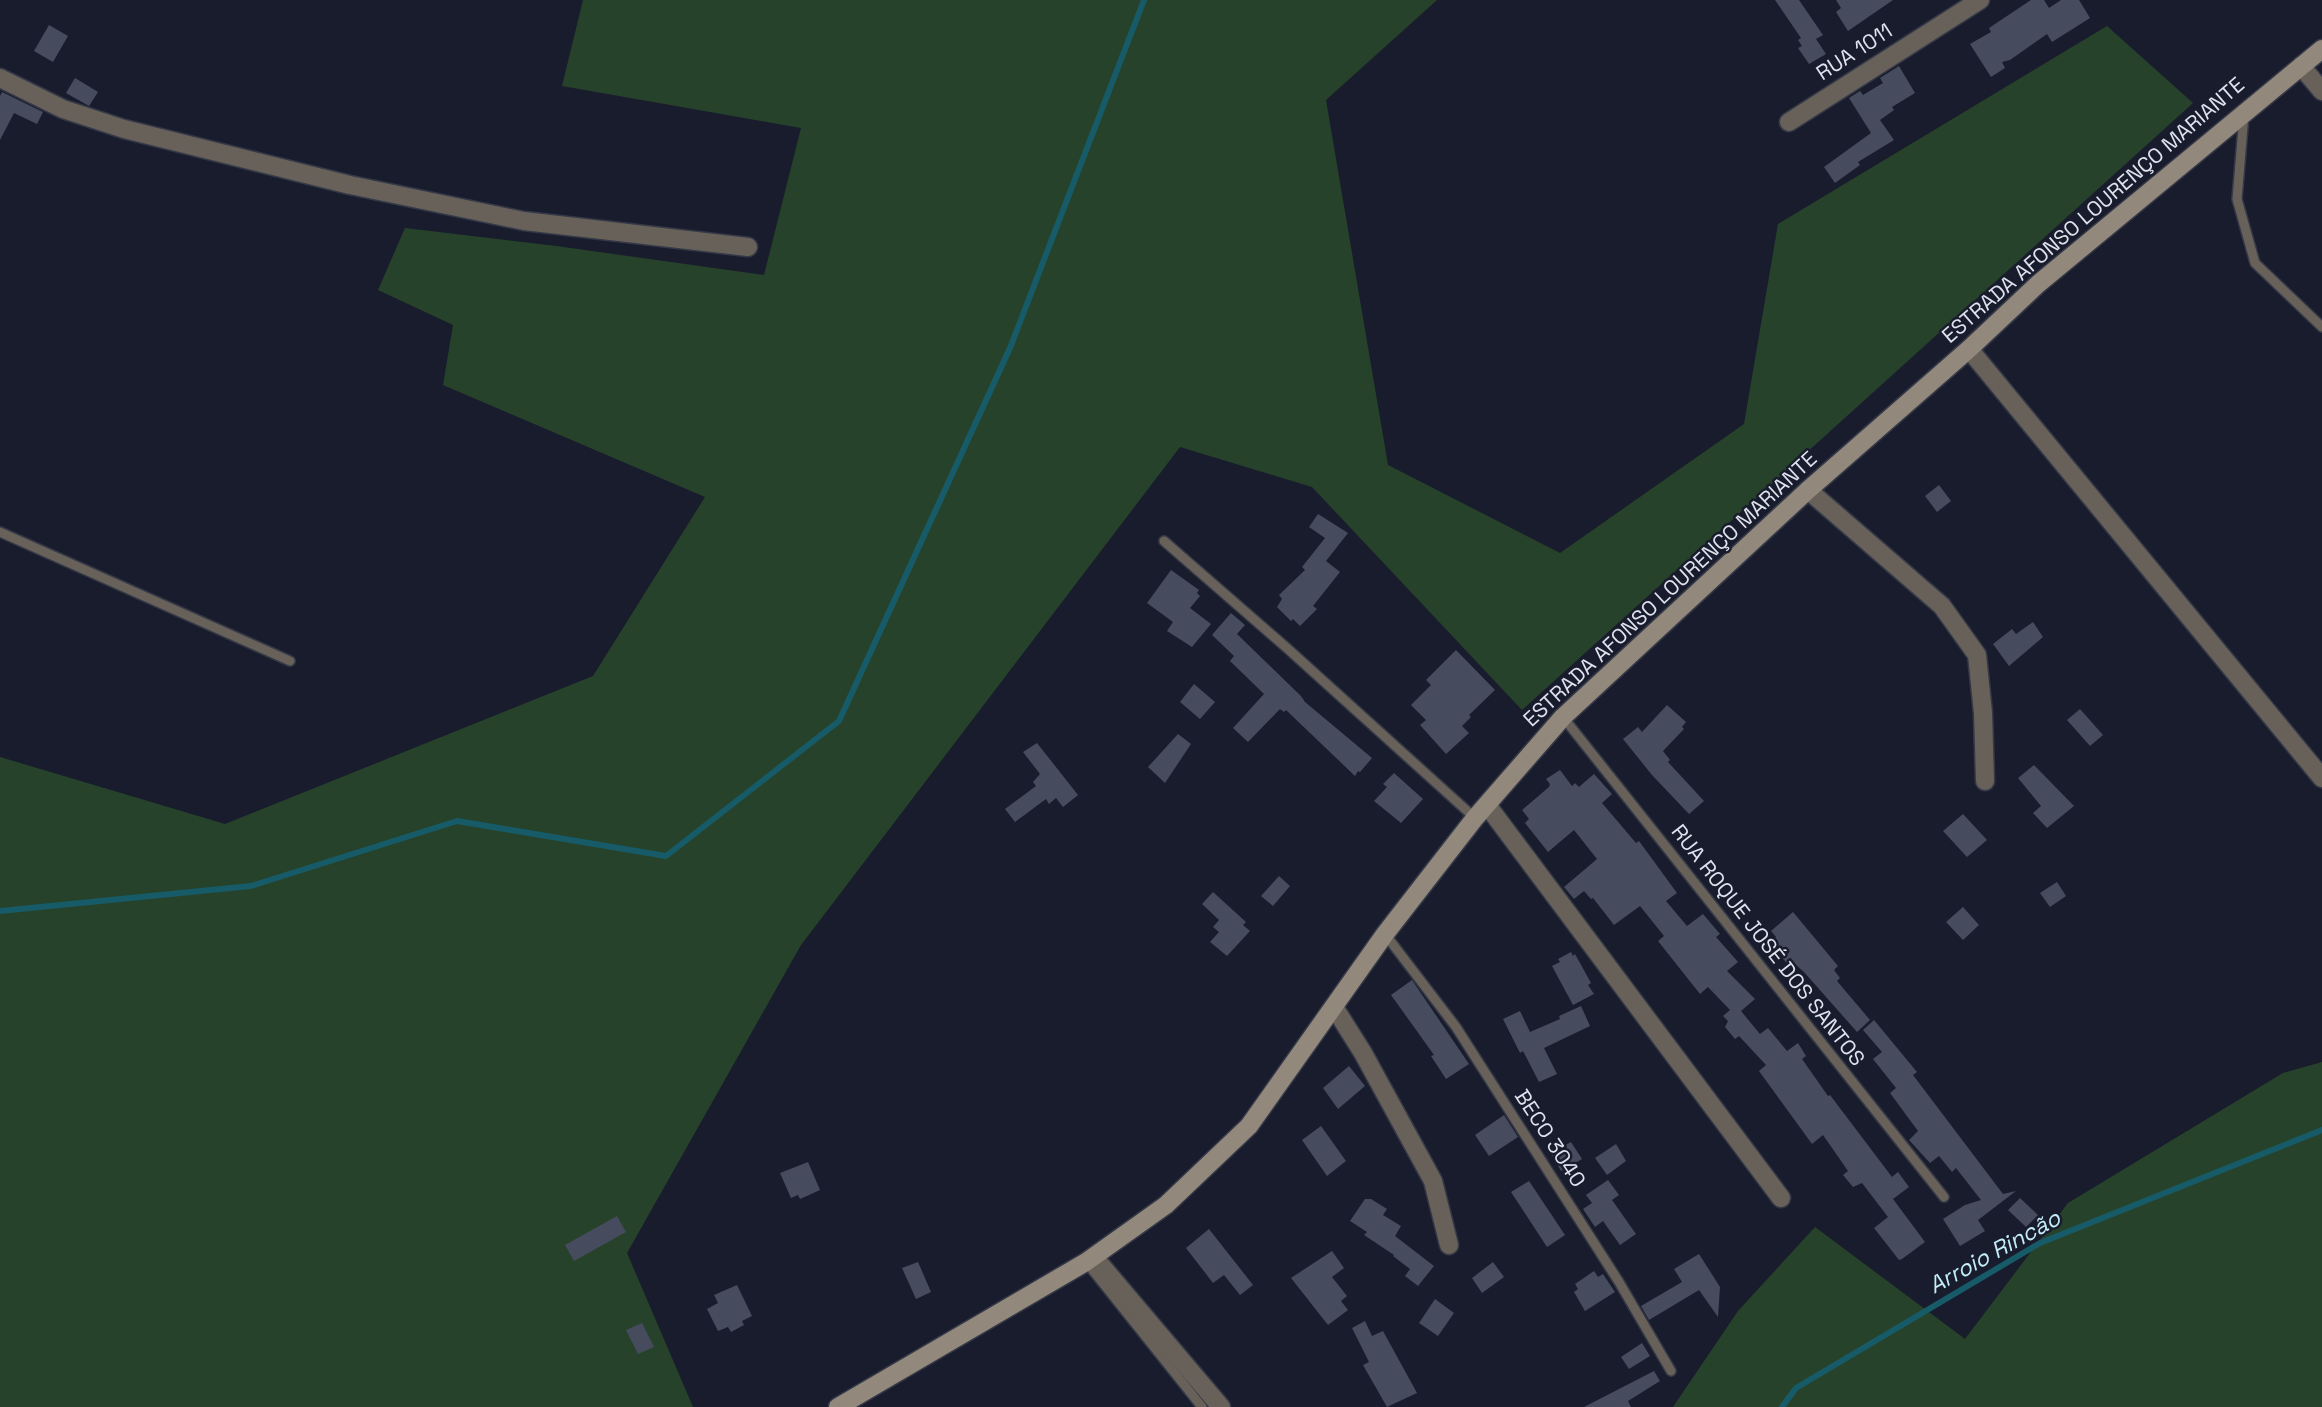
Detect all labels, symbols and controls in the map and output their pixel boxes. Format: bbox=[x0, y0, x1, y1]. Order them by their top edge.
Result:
street label: RUA 1011 bbox=[1812, 19, 1898, 87]
street label: ESTRADA AFONSO LOURENÇO MARIANTE bbox=[1938, 73, 2250, 349]
street label: ESTRADA AFONSO LOURENÇO MARIANTE bbox=[1519, 447, 1823, 733]
street label: RUA ROQUE JOSÉ DOS SANTOS bbox=[1665, 820, 1869, 1072]
street label: BECO 3040 bbox=[1508, 1085, 1590, 1193]
water label: Arroio Rincão bbox=[1924, 1205, 2066, 1301]

